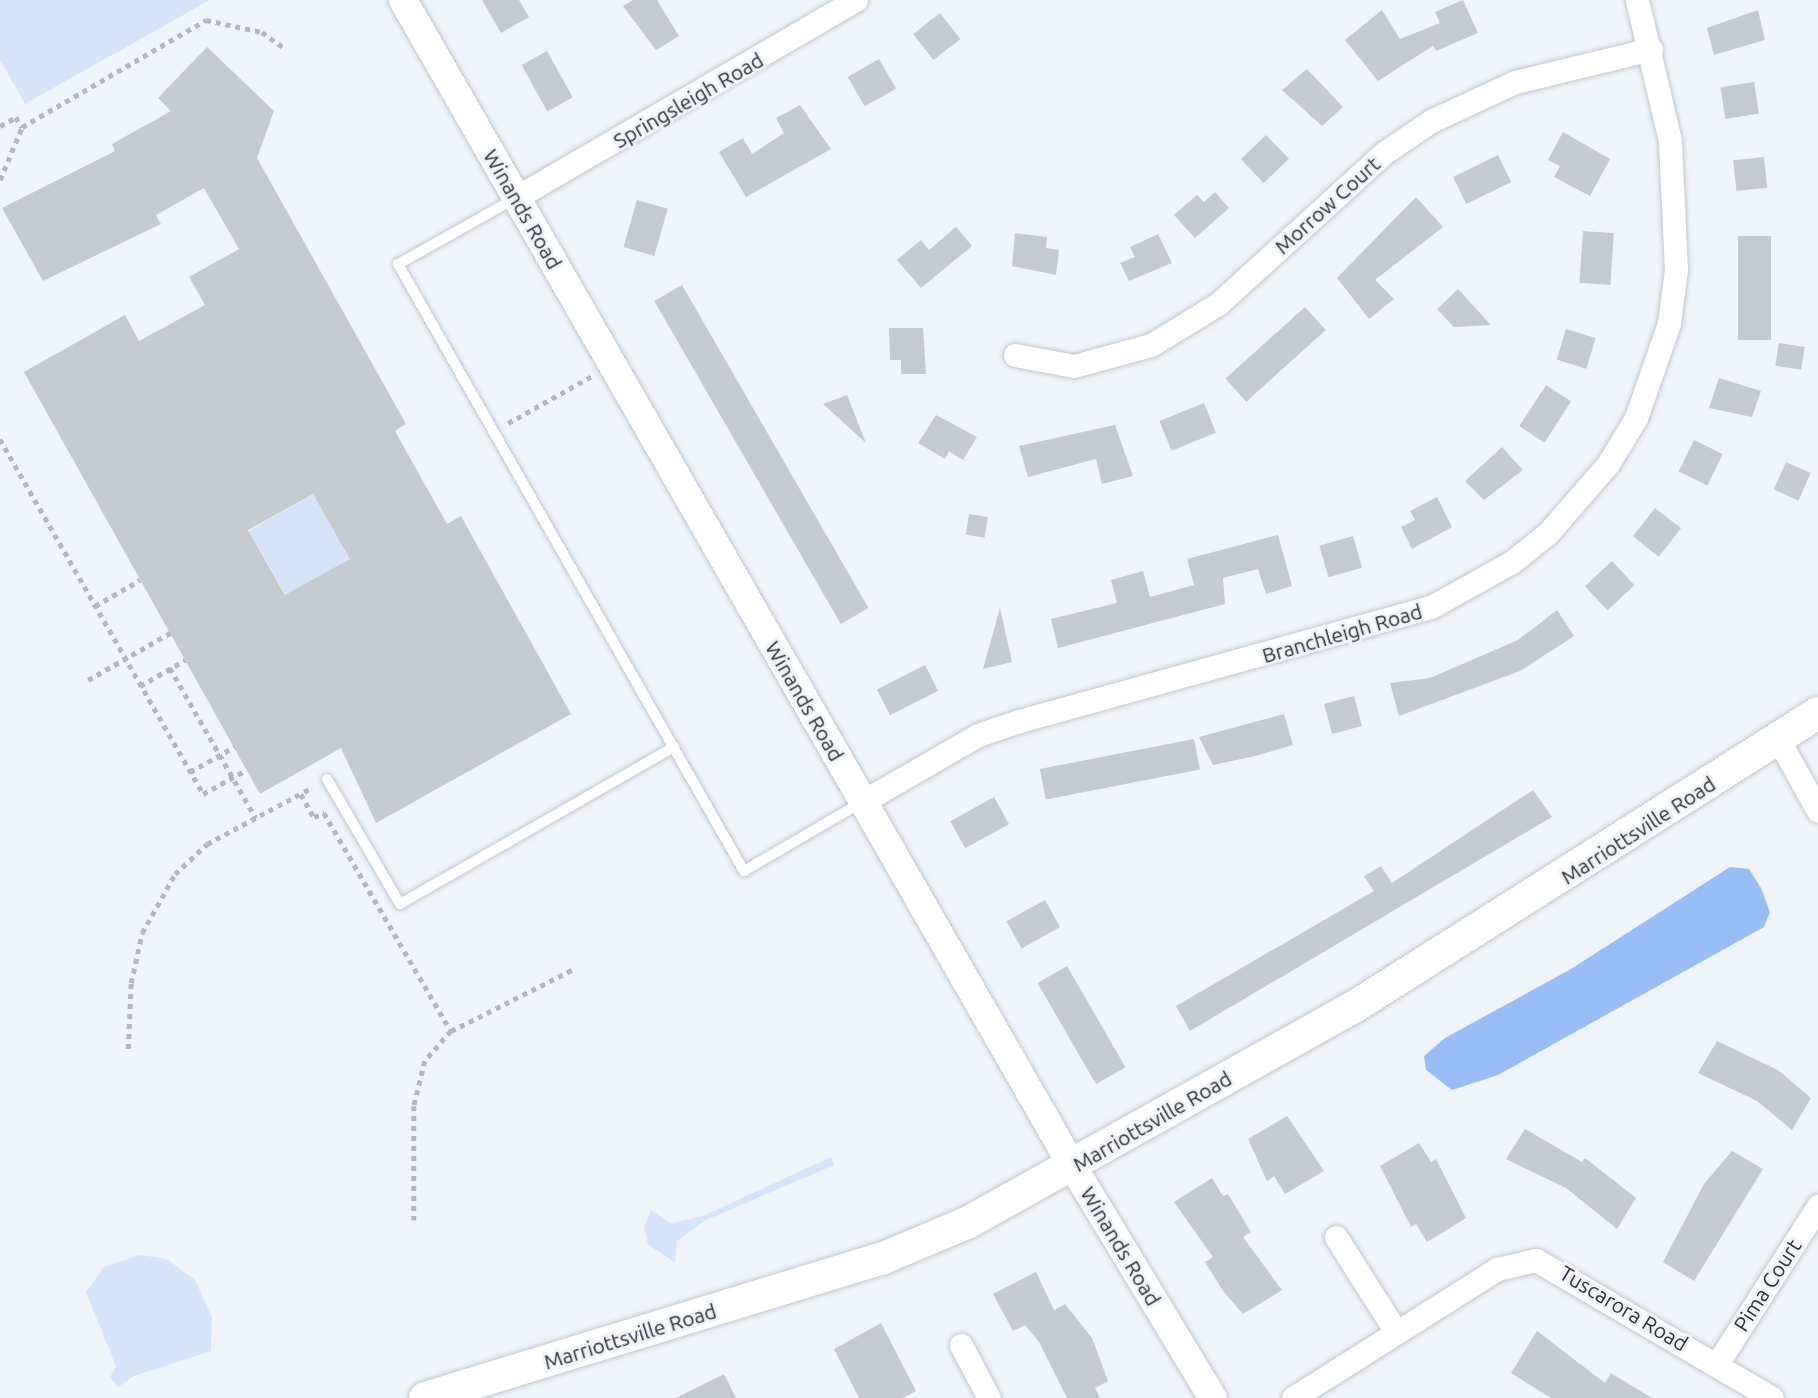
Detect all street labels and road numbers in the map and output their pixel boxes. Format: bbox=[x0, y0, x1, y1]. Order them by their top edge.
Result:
street label: Springsleigh Road bbox=[609, 47, 767, 153]
street label: Winands Road bbox=[479, 145, 567, 273]
street label: Morrow Court bbox=[1269, 151, 1385, 259]
street label: Branchleigh Road bbox=[1259, 598, 1425, 668]
street label: Winands Road bbox=[761, 637, 849, 765]
street label: Marriottsville Road bbox=[1556, 771, 1720, 889]
street label: Marriottsville Road bbox=[1068, 1065, 1236, 1177]
street label: Winands Road bbox=[1076, 1182, 1166, 1310]
street label: Pima Court bbox=[1728, 1234, 1806, 1336]
street label: Tuscarora Road bbox=[1555, 1260, 1693, 1356]
street label: Marriottsville Road bbox=[541, 1298, 719, 1374]

